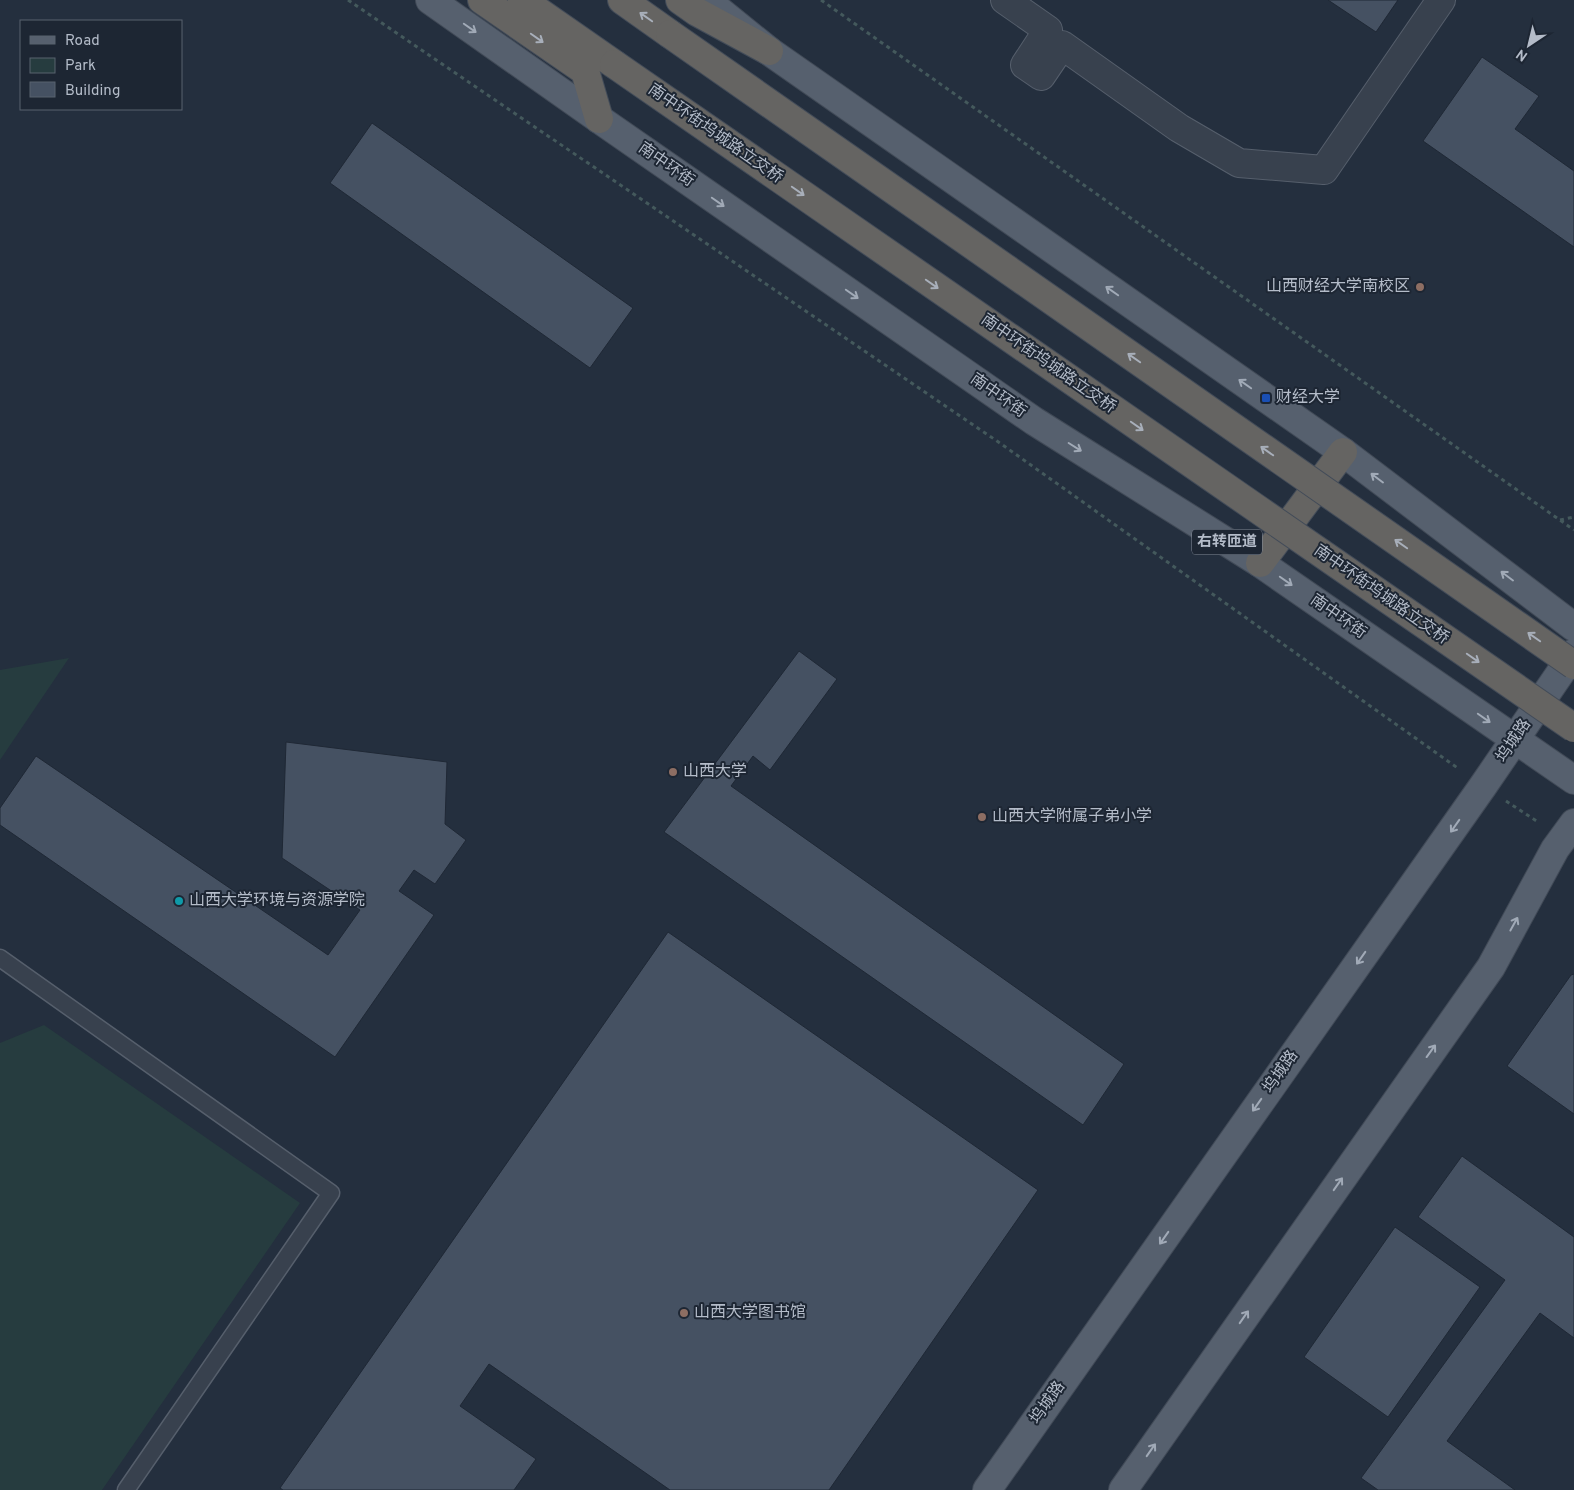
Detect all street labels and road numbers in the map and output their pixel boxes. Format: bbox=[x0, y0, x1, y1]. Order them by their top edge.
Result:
street label: 南中环街坞城路立交桥 bbox=[644, 80, 786, 188]
street label: 南中环街 bbox=[634, 139, 698, 191]
street label: 南中环街坞城路立交桥 bbox=[977, 310, 1119, 418]
street label: 南中环街 bbox=[966, 370, 1030, 422]
road number: 右转匝道 bbox=[1192, 530, 1262, 554]
street label: 南中环街坞城路立交桥 bbox=[1310, 541, 1452, 649]
street label: 南中环街 bbox=[1306, 591, 1370, 643]
street label: 坞城路 bbox=[1492, 716, 1536, 766]
street label: 坞城路 bbox=[1259, 1047, 1303, 1097]
street label: 坞城路 bbox=[1026, 1378, 1070, 1428]

